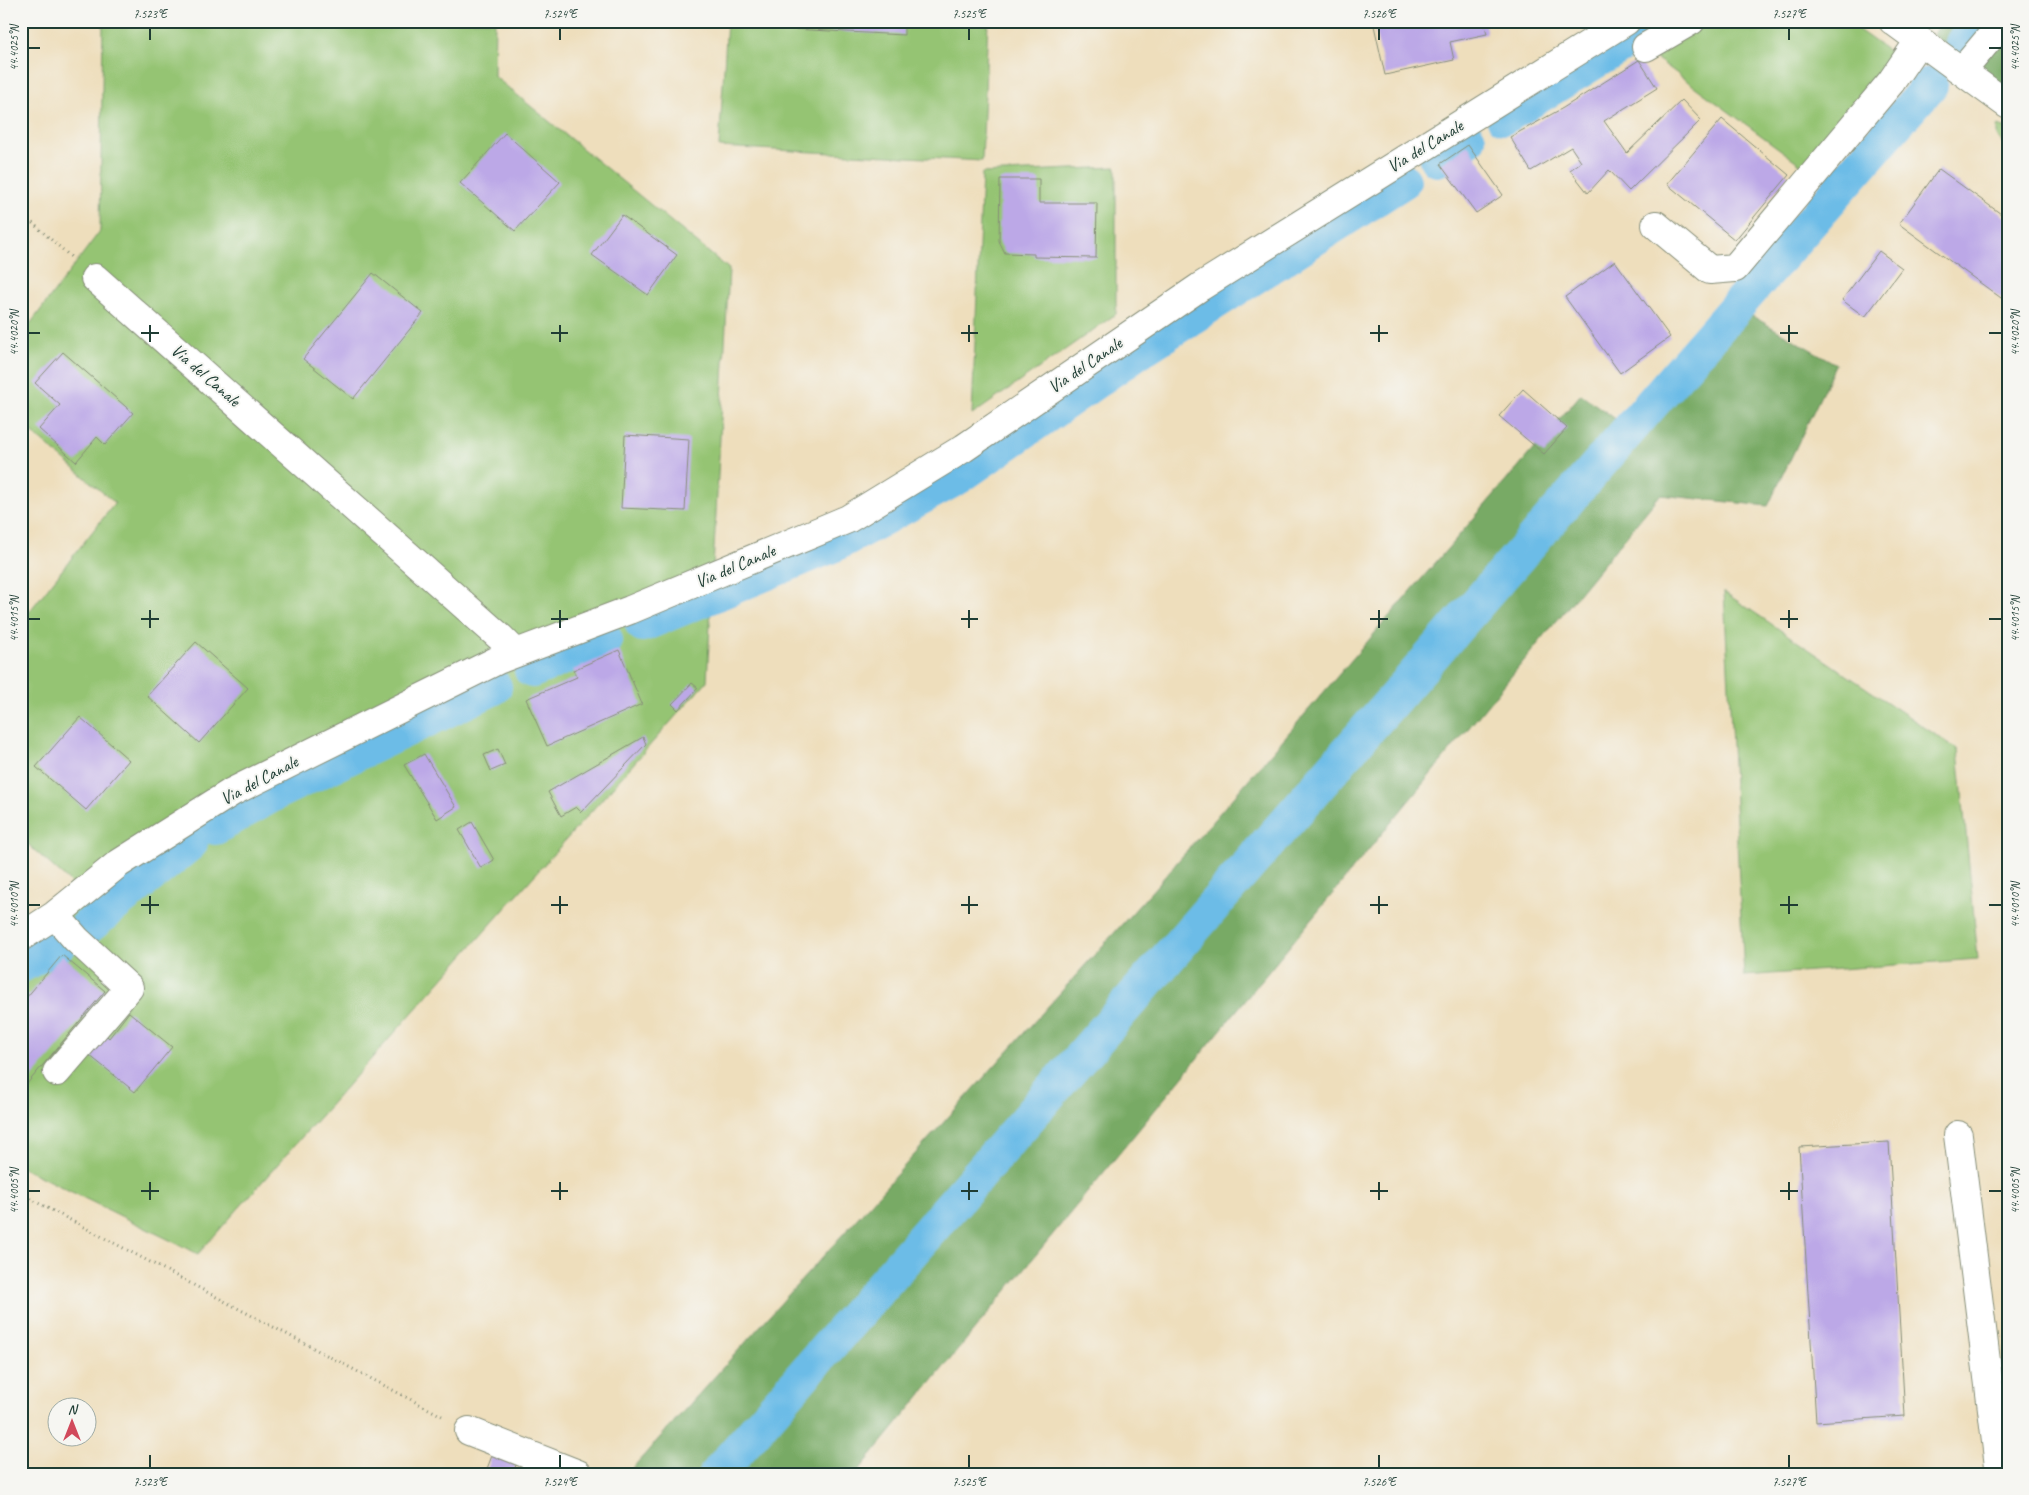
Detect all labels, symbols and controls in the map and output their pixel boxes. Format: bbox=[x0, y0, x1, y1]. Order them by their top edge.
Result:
text: 7.523°E bbox=[133, 6, 169, 22]
text: 7.524°E bbox=[543, 6, 579, 22]
text: 7.525°E bbox=[952, 6, 988, 22]
text: 7.526°E bbox=[1362, 6, 1398, 22]
text: 7.527°E bbox=[1772, 6, 1808, 22]
text: 44.4025°N bbox=[6, 24, 22, 71]
text: 44.4025°N bbox=[2007, 24, 2023, 71]
street label: Via del Canale bbox=[1383, 114, 1468, 177]
text: 44.4020°N bbox=[6, 309, 22, 356]
text: 44.4020°N bbox=[2007, 309, 2023, 356]
street label: Via del Canale bbox=[1044, 332, 1127, 398]
street label: Via del Canale bbox=[167, 339, 246, 412]
street label: Via del Canale bbox=[692, 539, 779, 593]
text: 44.4015°N bbox=[6, 595, 22, 642]
text: 44.4015°N bbox=[2007, 595, 2023, 642]
street label: Via del Canale bbox=[216, 750, 303, 810]
text: 44.4010°N bbox=[6, 881, 22, 928]
text: 44.4010°N bbox=[2007, 881, 2023, 928]
text: 44.4005°N bbox=[6, 1167, 22, 1214]
text: 44.4005°N bbox=[2007, 1167, 2023, 1214]
north arrow bbox=[48, 1398, 98, 1448]
text: N bbox=[68, 1401, 79, 1418]
text: 7.523°E bbox=[133, 1474, 169, 1490]
text: 7.524°E bbox=[543, 1474, 579, 1490]
text: 7.525°E bbox=[952, 1474, 988, 1490]
text: 7.526°E bbox=[1362, 1474, 1398, 1490]
text: 7.527°E bbox=[1772, 1474, 1808, 1490]

